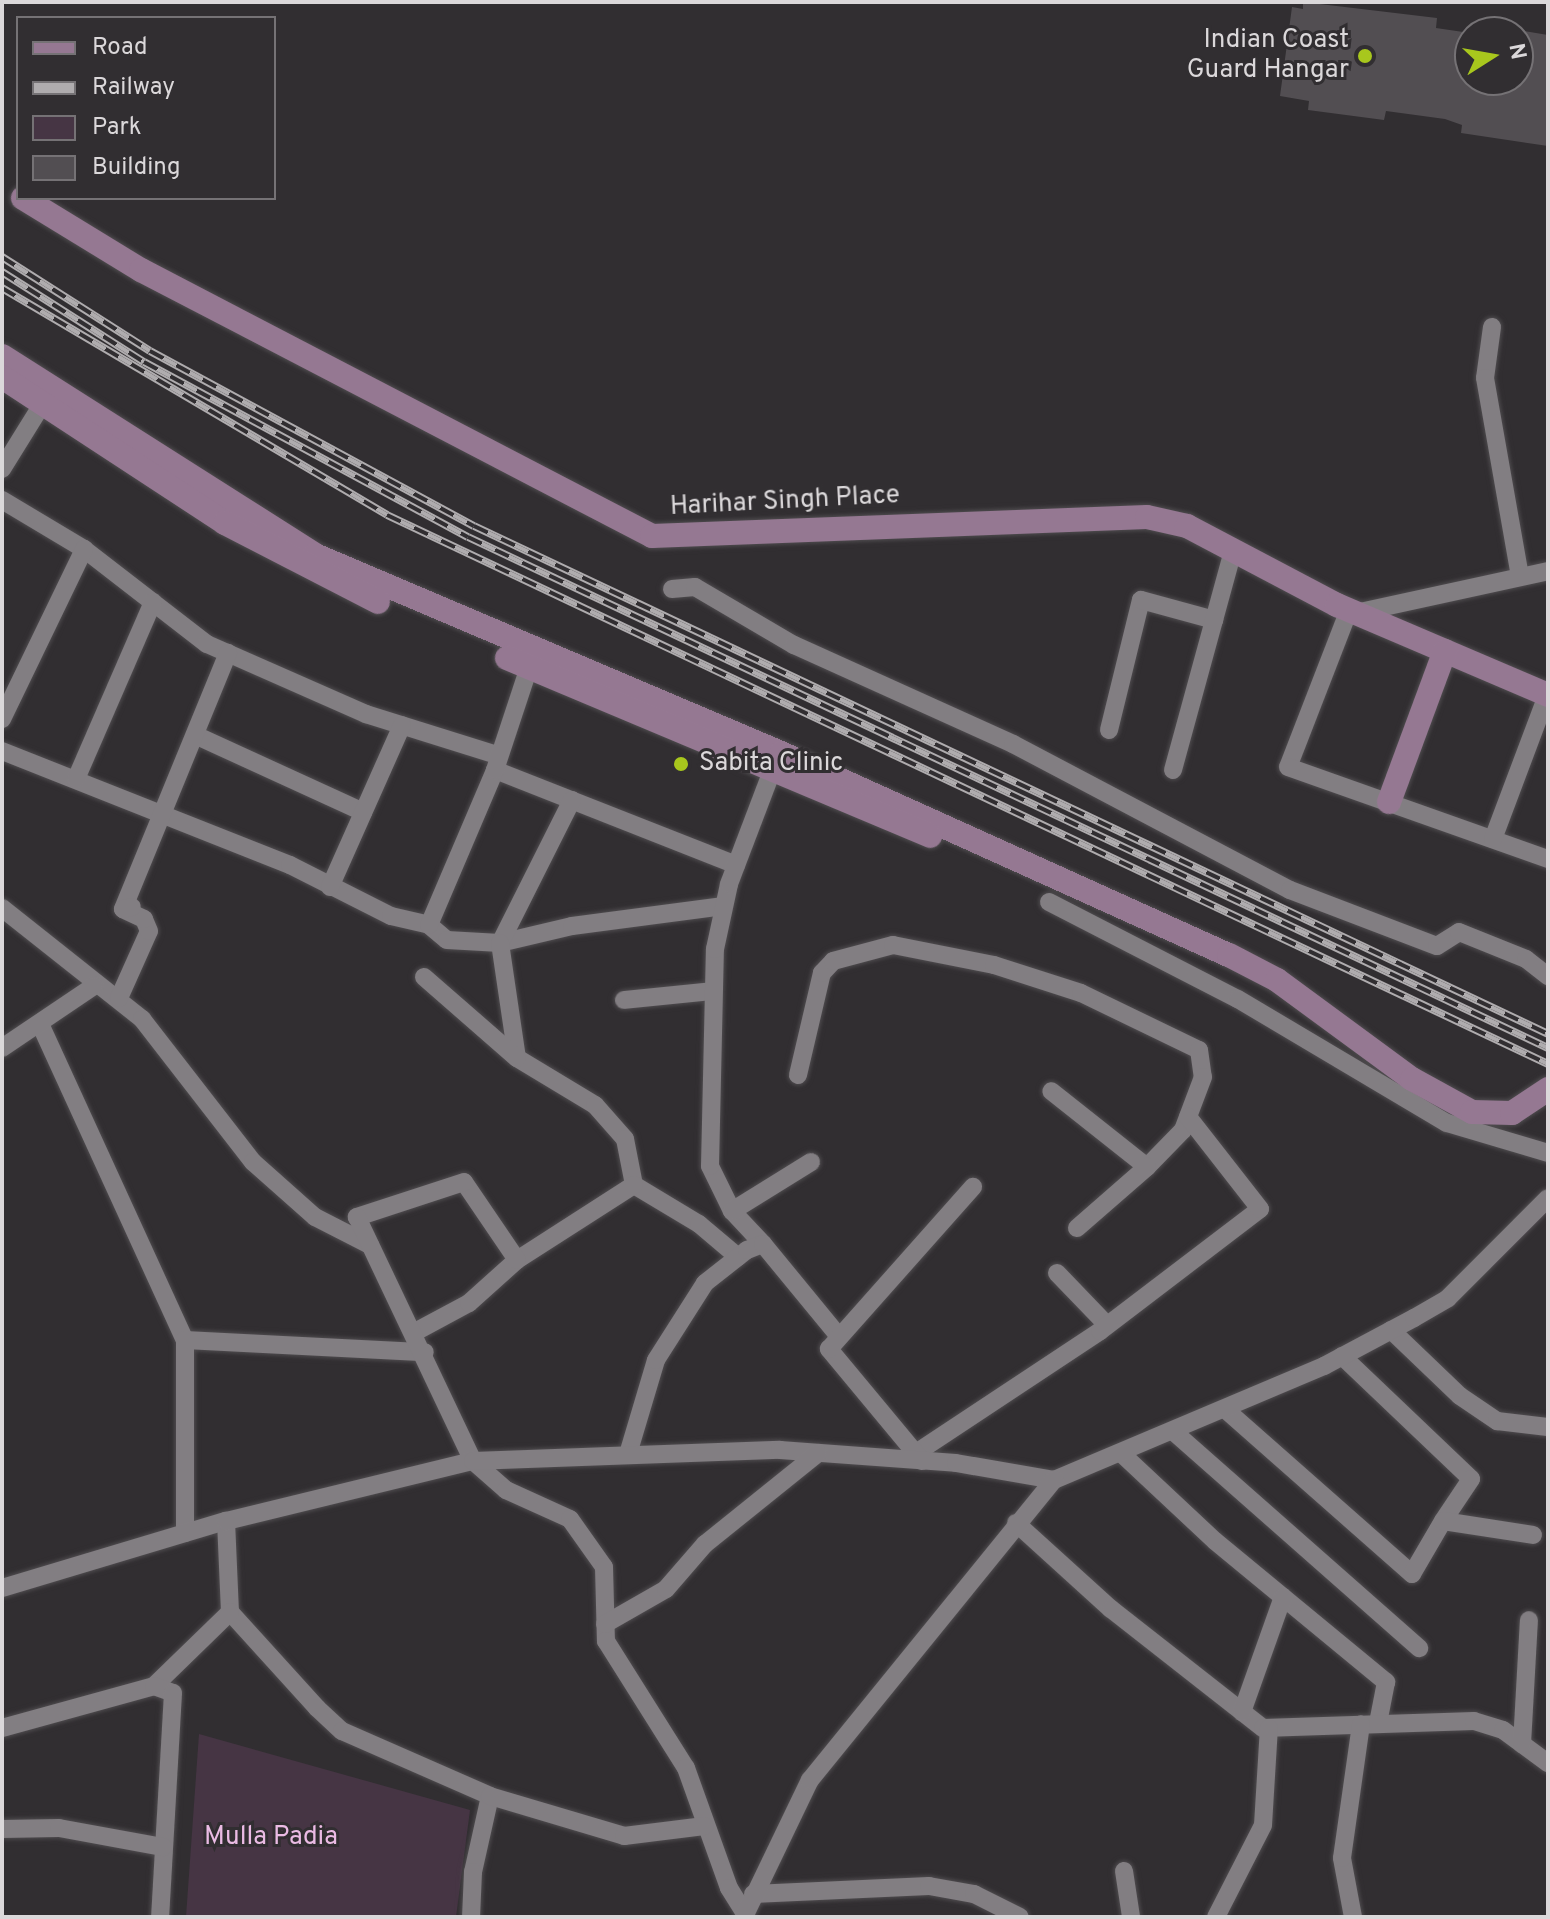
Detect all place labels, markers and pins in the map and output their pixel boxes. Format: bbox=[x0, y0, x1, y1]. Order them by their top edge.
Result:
place label: Indian Coast Guard Hangar bbox=[1187, 25, 1349, 86]
marker: Indian Coast Guard Hangar bbox=[1356, 47, 1374, 65]
place label: Sabita Clinic bbox=[699, 748, 843, 780]
marker: Sabita Clinic bbox=[670, 753, 692, 775]

